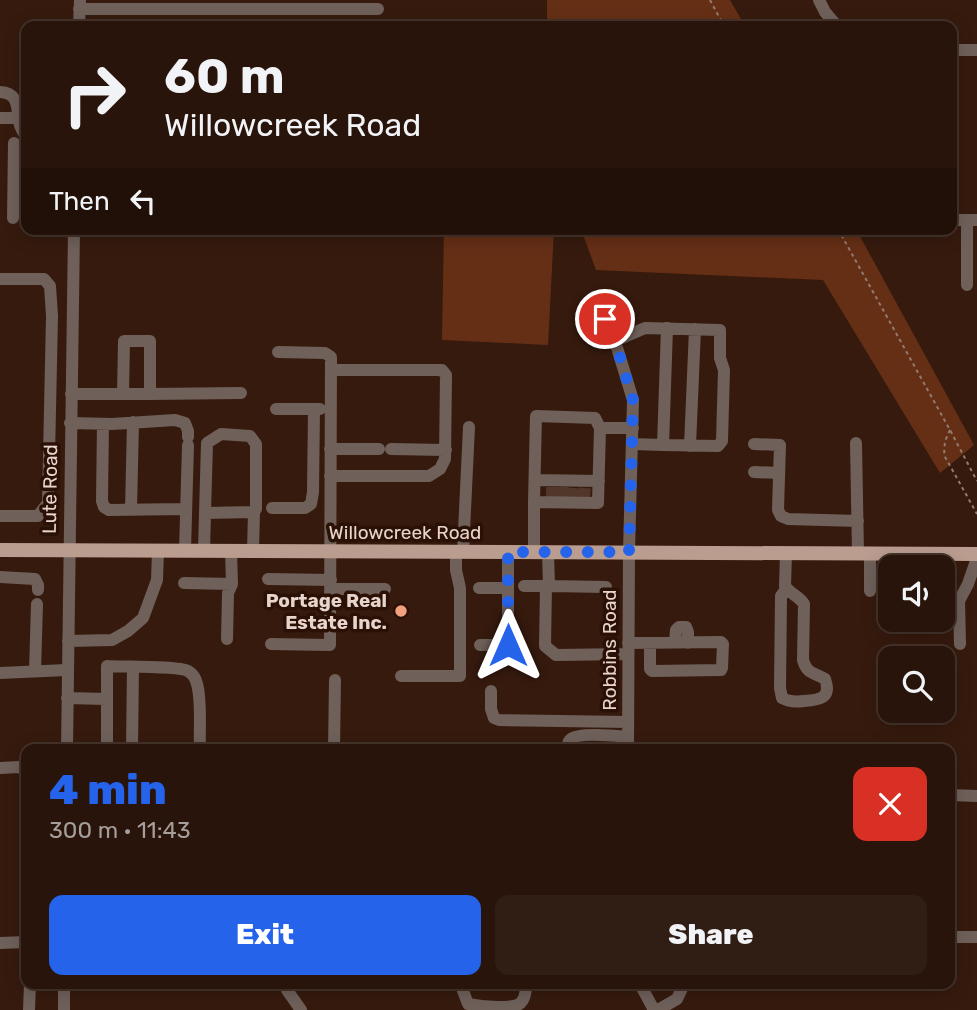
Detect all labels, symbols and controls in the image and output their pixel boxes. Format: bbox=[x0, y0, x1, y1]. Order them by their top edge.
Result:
text: 60 m bbox=[164, 47, 285, 105]
icon: right bbox=[49, 49, 140, 140]
text: Willowcreek Road bbox=[164, 106, 421, 144]
icon: left bbox=[124, 182, 162, 220]
text: Then bbox=[49, 186, 110, 217]
pin bbox=[575, 289, 635, 349]
icon: arrive bbox=[586, 300, 624, 338]
street label: Lute Road bbox=[38, 444, 62, 534]
street label: Willowcreek Road bbox=[329, 521, 481, 544]
map controls bbox=[878, 555, 955, 723]
button: sound bbox=[878, 555, 955, 632]
place label: Portage Real Estate Inc. bbox=[266, 589, 387, 634]
street label: Robbins Road bbox=[598, 589, 621, 711]
marker: Portage Real Estate Inc. bbox=[393, 603, 409, 619]
position arrow bbox=[471, 608, 545, 682]
button: search bbox=[878, 646, 955, 723]
text: 4 min bbox=[49, 765, 167, 815]
button: close bbox=[853, 767, 927, 841]
text: 300 m · 11:43 bbox=[49, 816, 191, 844]
button: Exit bbox=[49, 895, 481, 975]
button: Share bbox=[495, 895, 927, 975]

